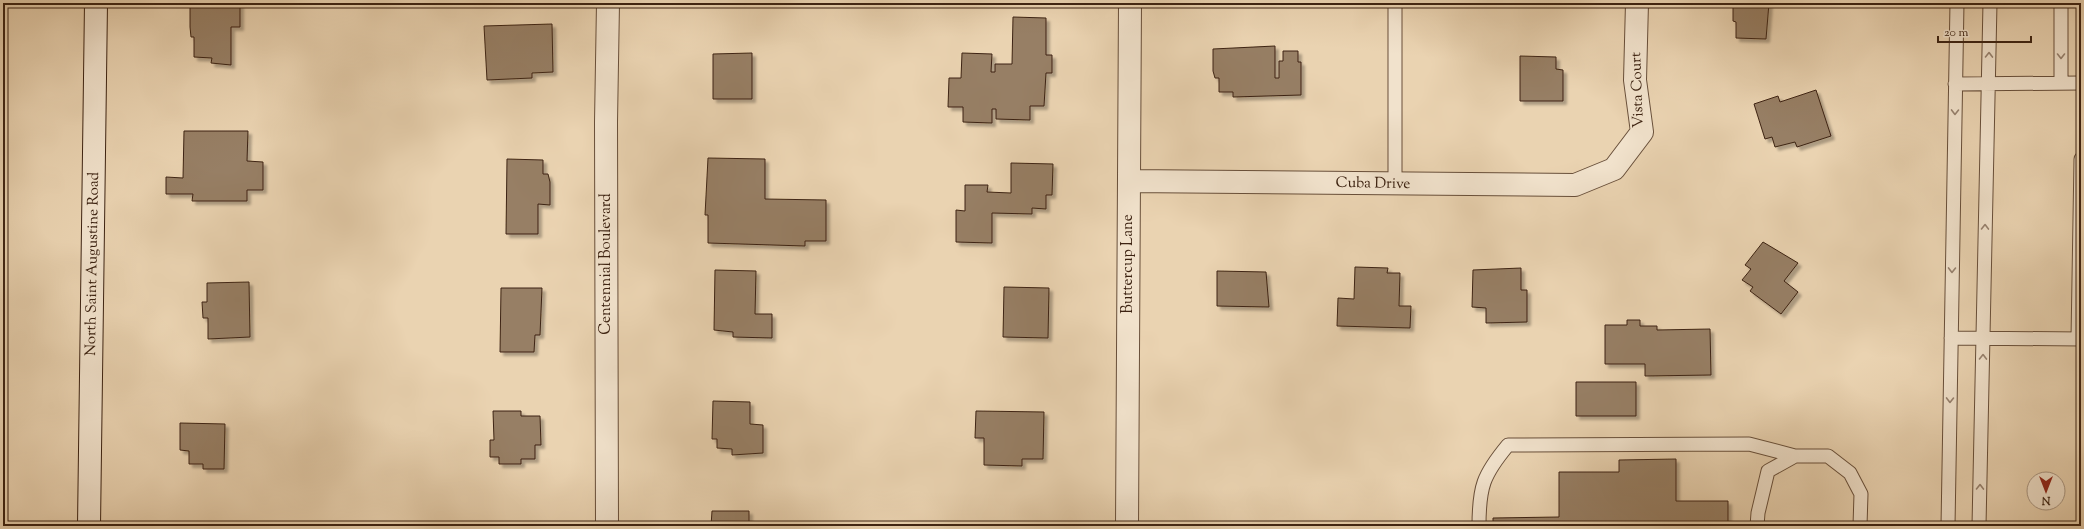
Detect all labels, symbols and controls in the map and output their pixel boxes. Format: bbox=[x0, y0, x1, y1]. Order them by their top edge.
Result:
scale bar bbox=[1938, 18, 2031, 44]
text: 20 m bbox=[1944, 24, 1969, 42]
street label: Vista Court bbox=[1626, 52, 1650, 128]
one-way arrow bbox=[1985, 52, 1993, 58]
one-way arrow bbox=[2057, 53, 2065, 59]
one-way arrow bbox=[1951, 109, 1959, 115]
street label: North Saint Augustine Road bbox=[81, 171, 105, 356]
street label: Cuba Drive bbox=[1335, 173, 1411, 195]
street label: Centennial Boulevard bbox=[596, 193, 617, 335]
street label: Buttercup Lane bbox=[1118, 214, 1139, 314]
one-way arrow bbox=[1981, 224, 1989, 230]
one-way arrow bbox=[1948, 267, 1957, 273]
one-way arrow bbox=[1979, 354, 1987, 360]
one-way arrow bbox=[1946, 397, 1955, 403]
north arrow bbox=[2026, 471, 2066, 511]
one-way arrow bbox=[1976, 484, 1984, 490]
text: N bbox=[2041, 492, 2051, 508]

